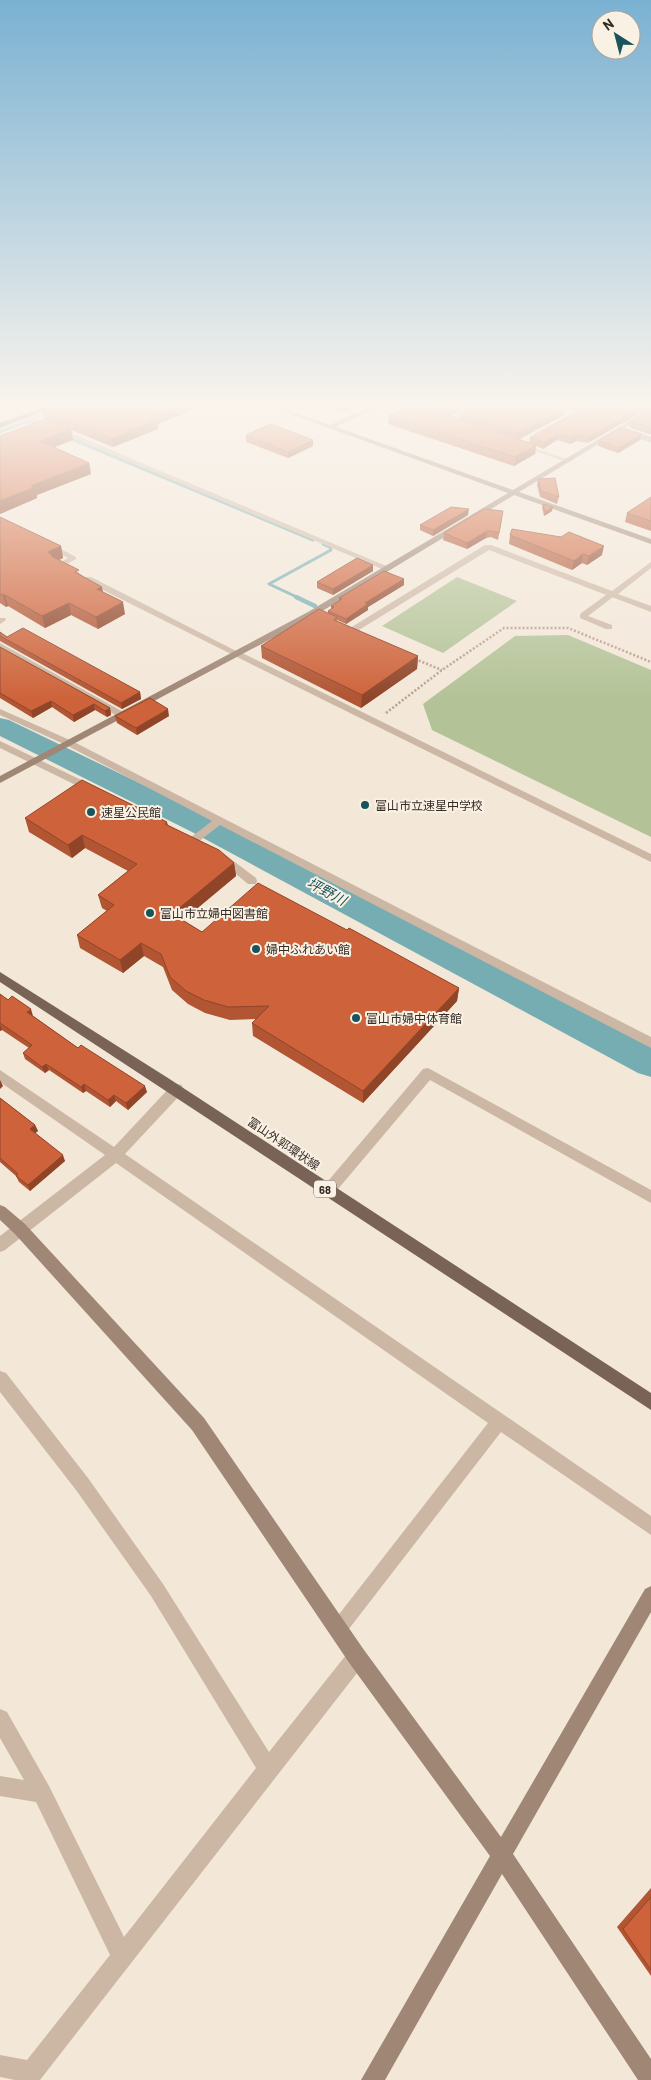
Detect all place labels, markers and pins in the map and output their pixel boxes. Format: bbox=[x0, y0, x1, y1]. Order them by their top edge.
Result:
place label: 富山市立速星中学校 bbox=[375, 798, 483, 812]
marker: 富山市立速星中学校 bbox=[359, 799, 371, 811]
place label: 速星公民館 bbox=[101, 805, 161, 819]
marker: 速星公民館 bbox=[85, 806, 97, 818]
place label: 富山市立婦中図書館 bbox=[160, 906, 268, 920]
marker: 富山市立婦中図書館 bbox=[144, 907, 156, 919]
place label: 婦中ふれあい館 bbox=[266, 942, 350, 956]
marker: 婦中ふれあい館 bbox=[250, 943, 262, 955]
place label: 富山市婦中体育館 bbox=[366, 1011, 462, 1025]
marker: 富山市婦中体育館 bbox=[350, 1012, 362, 1024]

